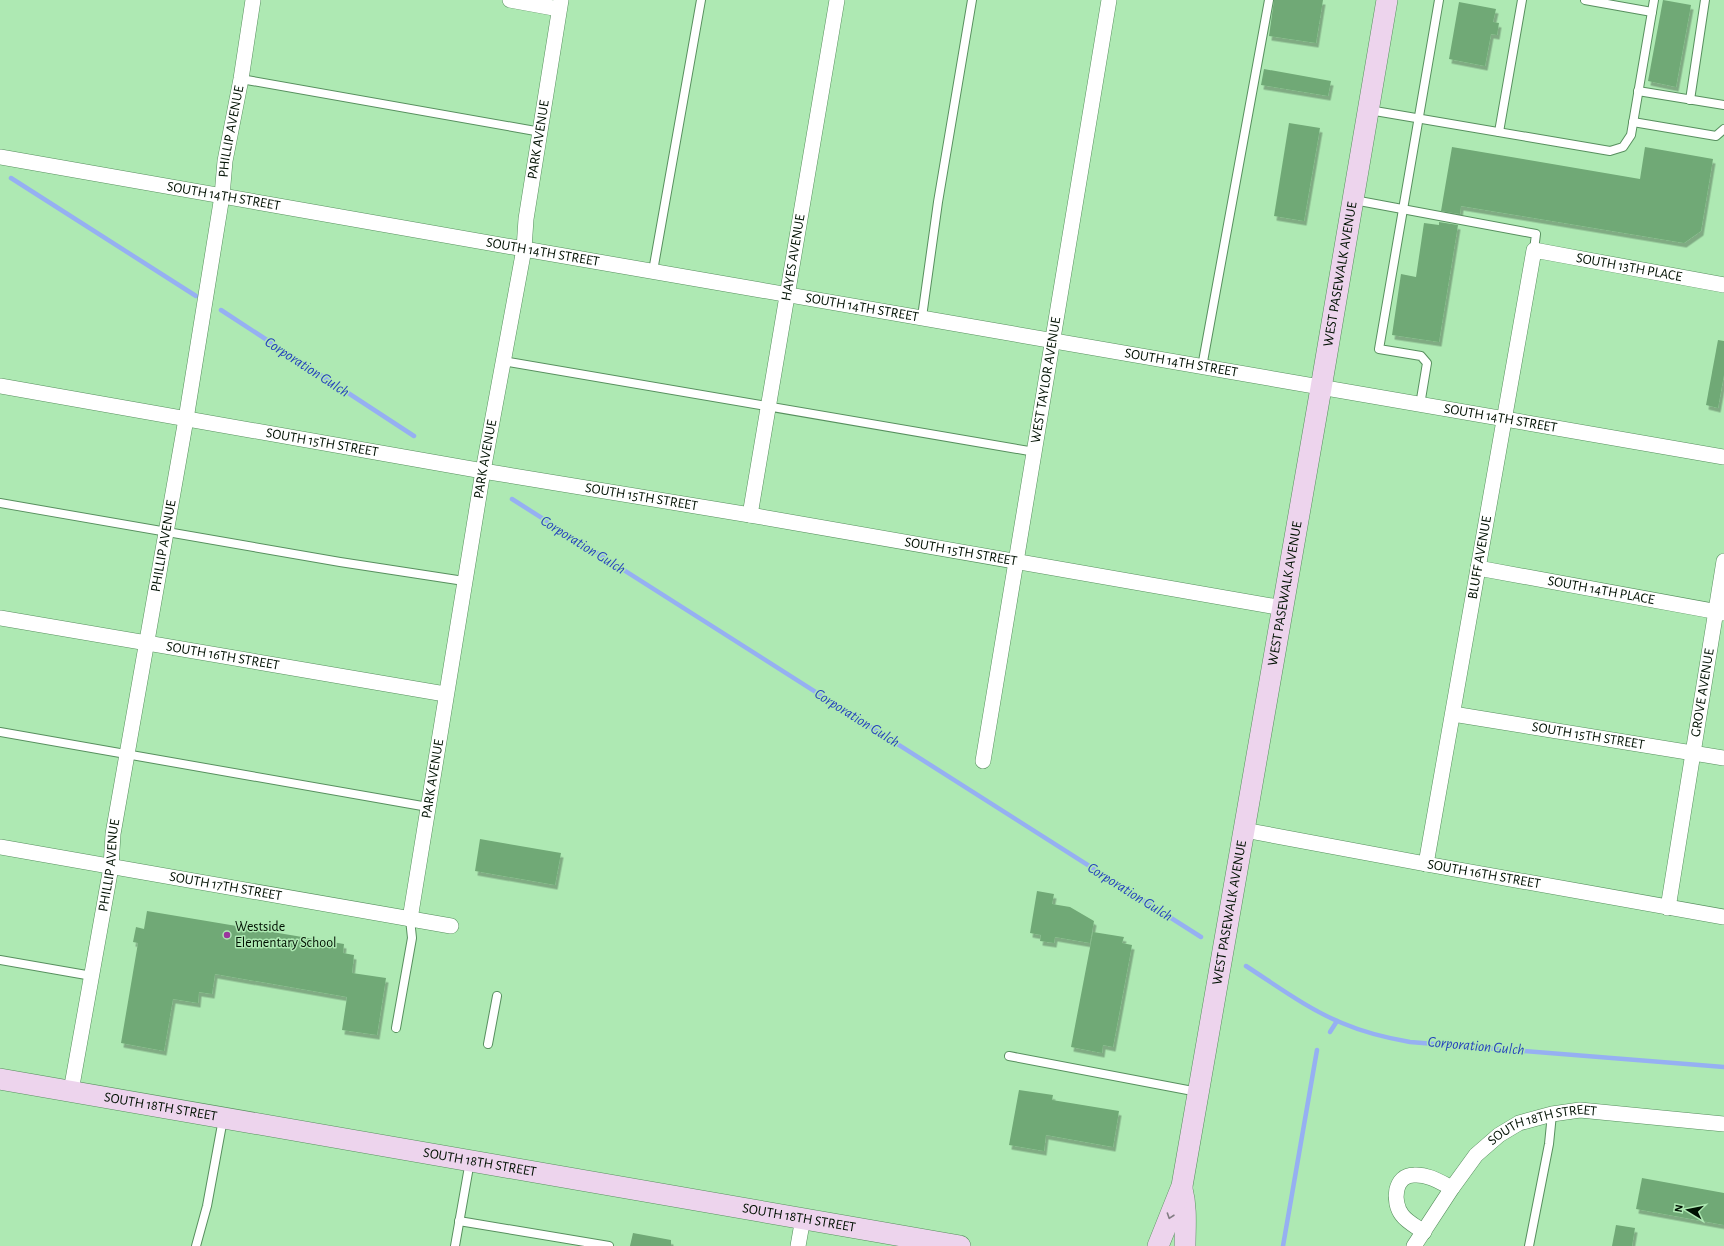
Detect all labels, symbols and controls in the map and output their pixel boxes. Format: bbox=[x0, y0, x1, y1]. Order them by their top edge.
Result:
street label: PHILLIP AVENUE bbox=[217, 84, 247, 178]
street label: PARK AVENUE bbox=[525, 99, 552, 180]
street label: SOUTH 14TH STREET bbox=[166, 179, 281, 213]
street label: WEST PASEWALK AVENUE bbox=[1321, 201, 1360, 348]
street label: HAYES AVENUE bbox=[779, 213, 808, 302]
street label: SOUTH 14TH STREET bbox=[485, 235, 601, 269]
street label: SOUTH 13TH PLACE bbox=[1575, 251, 1683, 284]
street label: SOUTH 14TH STREET bbox=[804, 291, 920, 324]
street label: WEST TAYLOR AVENUE bbox=[1029, 316, 1063, 444]
water label: Corporation Gulch bbox=[262, 334, 352, 400]
street label: SOUTH 14TH STREET bbox=[1123, 346, 1239, 380]
street label: SOUTH 14TH STREET bbox=[1443, 402, 1558, 435]
street label: PARK AVENUE bbox=[472, 418, 499, 500]
street label: SOUTH 15TH STREET bbox=[265, 426, 379, 459]
street label: SOUTH 15TH STREET bbox=[584, 481, 699, 513]
street label: PHILLIP AVENUE bbox=[149, 499, 179, 593]
water label: Corporation Gulch bbox=[538, 513, 628, 577]
street label: BLUFF AVENUE bbox=[1466, 515, 1494, 600]
street label: WEST PASEWALK AVENUE bbox=[1266, 520, 1305, 667]
street label: SOUTH 15TH STREET bbox=[903, 535, 1018, 568]
street label: SOUTH 14TH PLACE bbox=[1546, 574, 1656, 607]
street label: SOUTH 16TH STREET bbox=[165, 639, 281, 673]
street label: GROVE AVENUE bbox=[1689, 647, 1717, 738]
water label: Corporation Gulch bbox=[812, 686, 902, 750]
street label: SOUTH 15TH STREET bbox=[1531, 720, 1646, 752]
street label: PARK AVENUE bbox=[419, 738, 446, 819]
street label: PHILLIP AVENUE bbox=[96, 818, 123, 913]
street label: WEST PASEWALK AVENUE bbox=[1210, 839, 1249, 986]
street label: SOUTH 16TH STREET bbox=[1426, 857, 1542, 891]
water label: Corporation Gulch bbox=[1085, 860, 1175, 924]
street label: SOUTH 17TH STREET bbox=[168, 870, 283, 903]
place label: Westside Elementary School bbox=[235, 920, 337, 950]
marker: Westside Elementary School bbox=[222, 930, 232, 940]
water label: Corporation Gulch bbox=[1427, 1034, 1525, 1058]
street label: SOUTH 18TH STREET bbox=[103, 1090, 218, 1124]
street label: SOUTH 18TH STREET bbox=[1485, 1103, 1598, 1148]
street label: SOUTH 18TH STREET bbox=[422, 1146, 538, 1179]
north arrow bbox=[1668, 1190, 1708, 1230]
street label: SOUTH 18TH STREET bbox=[741, 1201, 857, 1235]
text: N bbox=[1673, 1204, 1685, 1213]
one-way arrow bbox=[1166, 1212, 1174, 1219]

